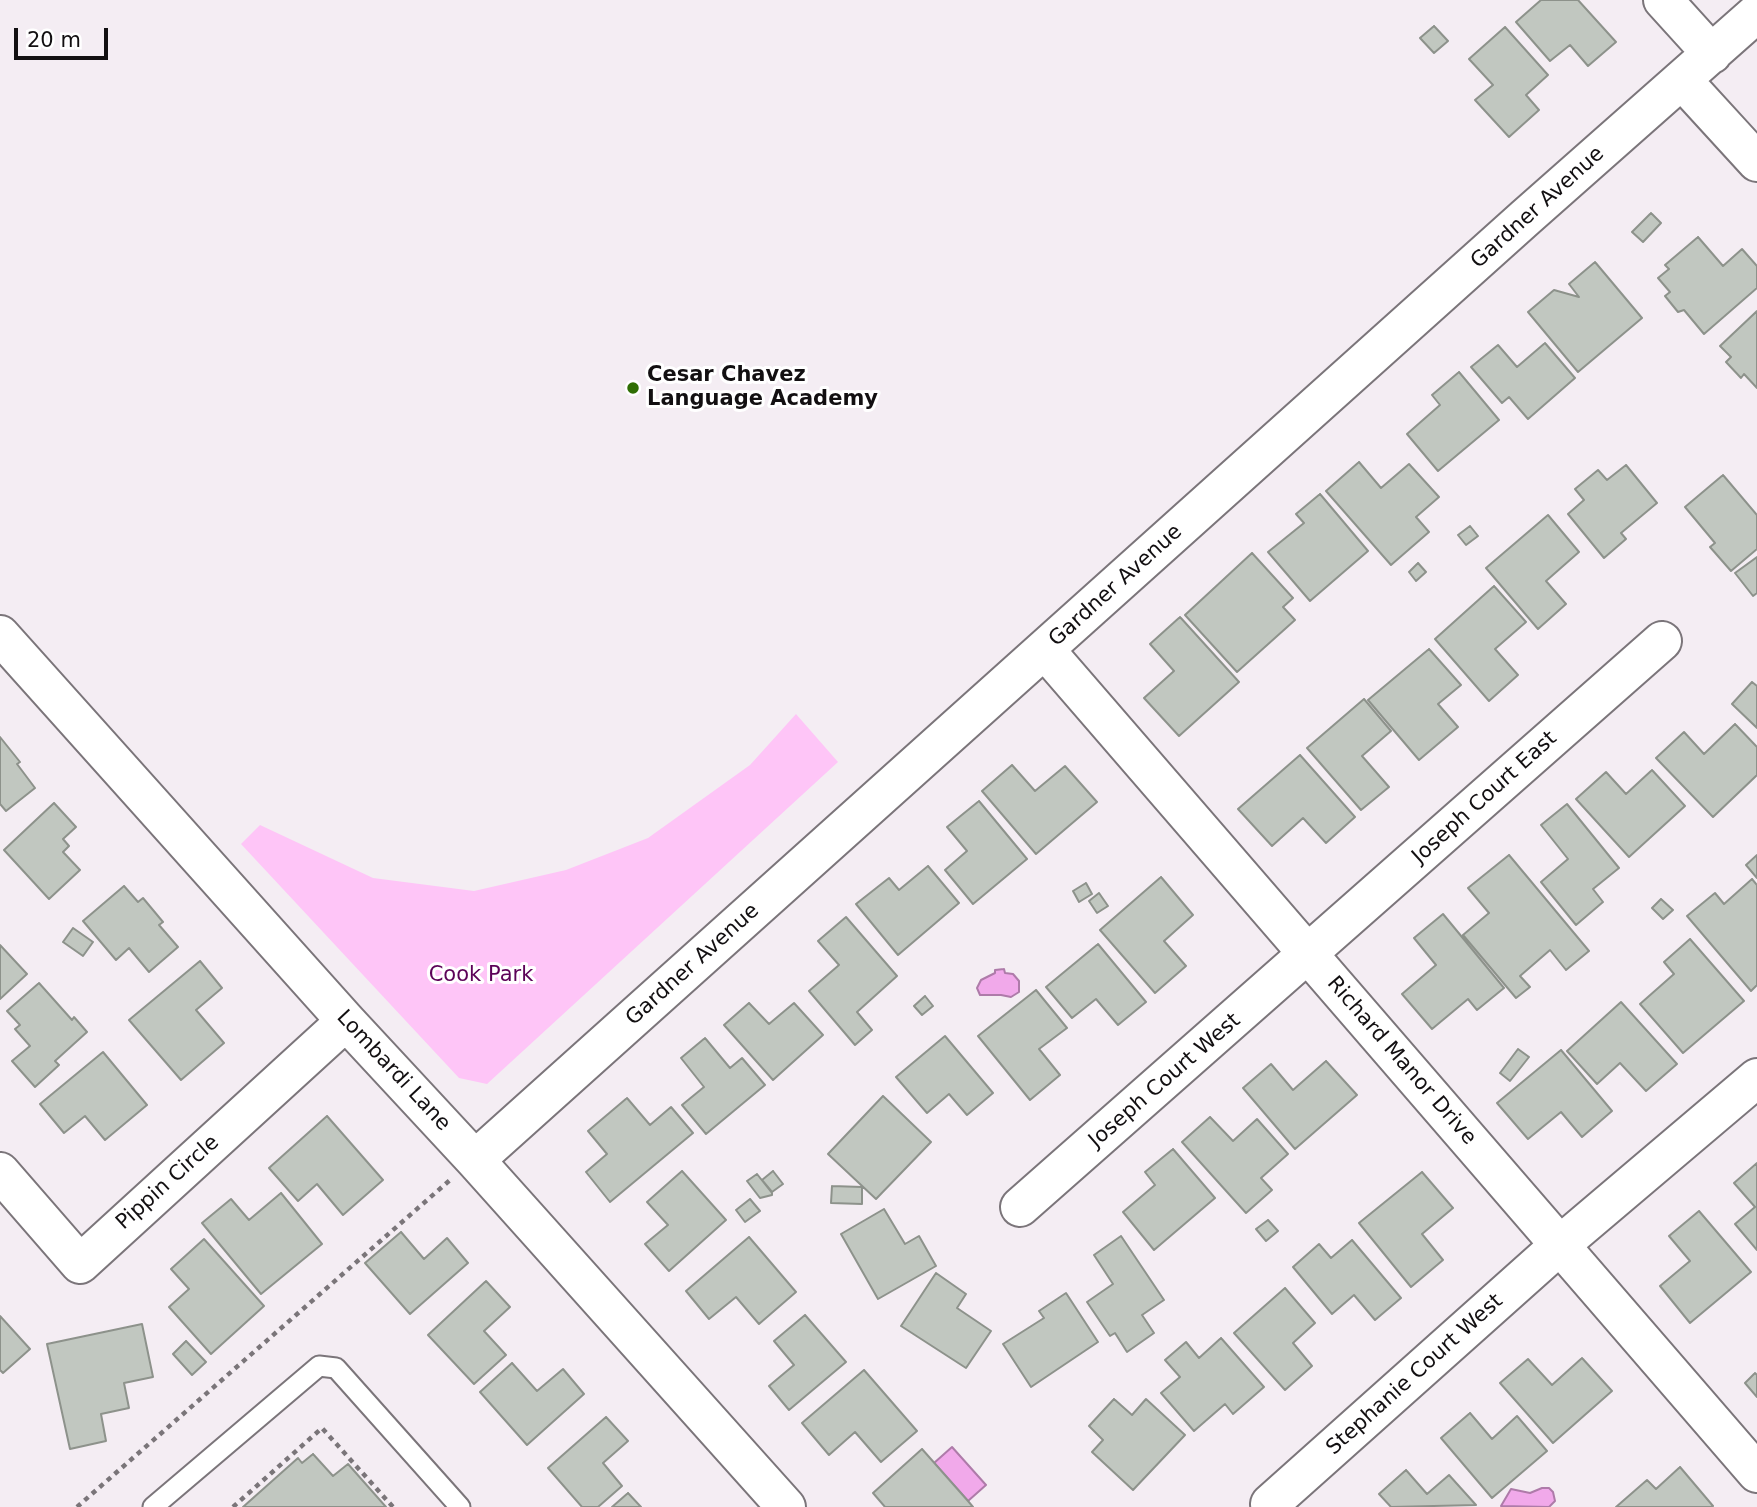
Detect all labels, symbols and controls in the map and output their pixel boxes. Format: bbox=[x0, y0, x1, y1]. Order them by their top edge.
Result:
scale bar bbox=[18, 14, 112, 58]
text: 20 m bbox=[27, 28, 81, 52]
street label: Gardner Avenue bbox=[1466, 142, 1610, 274]
place label: Cesar Chavez Language Academy bbox=[647, 363, 878, 413]
marker: Cesar Chavez Language Academy bbox=[625, 380, 641, 396]
street label: Gardner Avenue bbox=[1044, 520, 1188, 652]
street label: Joseph Court East bbox=[1407, 726, 1563, 870]
street label: Gardner Avenue bbox=[621, 899, 765, 1031]
park label: Cook Park bbox=[429, 963, 533, 989]
street label: Richard Manor Drive bbox=[1321, 972, 1481, 1150]
street label: Lombardi Lane bbox=[331, 1005, 455, 1137]
street label: Joseph Court West bbox=[1084, 1008, 1246, 1154]
street label: Pippin Circle bbox=[111, 1130, 225, 1236]
street label: Stephanie Court West bbox=[1322, 1289, 1508, 1461]

